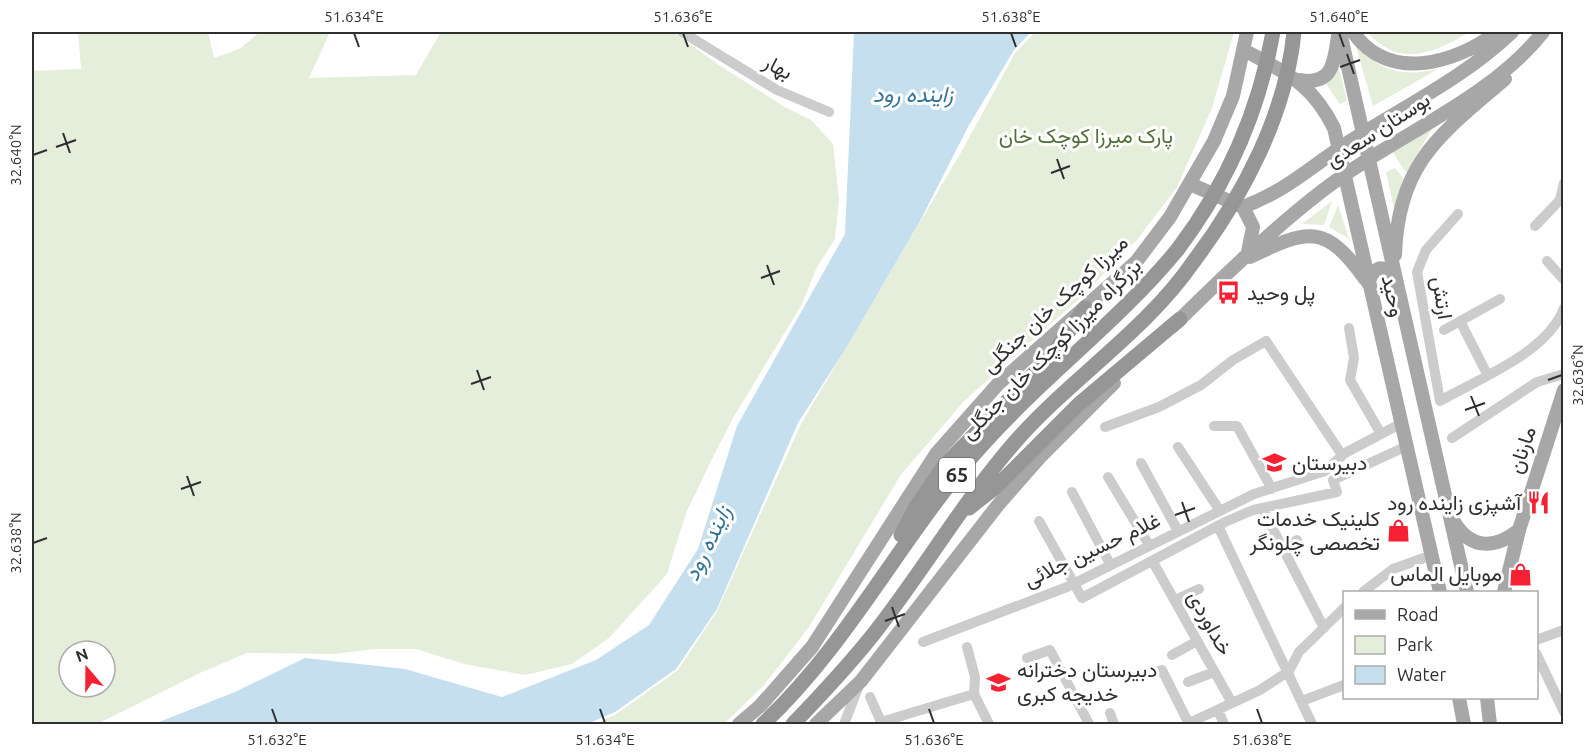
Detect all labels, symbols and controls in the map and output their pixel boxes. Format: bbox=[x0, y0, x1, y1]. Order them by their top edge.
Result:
text: 51.634°E bbox=[324, 8, 384, 25]
text: 51.636°E bbox=[653, 8, 713, 25]
text: 51.638°E bbox=[981, 8, 1041, 25]
text: 51.640°E bbox=[1309, 8, 1369, 25]
street label: بهار bbox=[758, 48, 797, 85]
water label: زاینده رود bbox=[873, 81, 954, 108]
street label: بوستان سعدی bbox=[1321, 87, 1435, 173]
park label: پارک میرزا کوچک خان bbox=[999, 123, 1173, 150]
text: 32.640°N bbox=[7, 124, 24, 186]
street label: میرزا کوچک خان جنگلی bbox=[976, 229, 1134, 379]
street label: بزرگراه میرزا کوچک خان جنگلی bbox=[955, 253, 1148, 446]
street label: وحید bbox=[1376, 273, 1410, 319]
street label: ارتش bbox=[1426, 275, 1458, 321]
bus stop icon: پل وحید bbox=[1216, 280, 1242, 306]
place label: پل وحید bbox=[1247, 280, 1315, 307]
text: 32.636°N bbox=[1569, 344, 1586, 406]
street label: مارنان bbox=[1502, 423, 1542, 477]
school or university icon: دبیرستان bbox=[1261, 450, 1287, 476]
place label: دبیرستان bbox=[1292, 450, 1367, 476]
road number: 65 bbox=[939, 458, 975, 492]
place label: آشپزی زاینده رود bbox=[1387, 490, 1523, 517]
restaurant icon: آشپزی زاینده رود bbox=[1526, 490, 1552, 516]
water label: زاینده رود bbox=[678, 500, 738, 585]
place label: کلینیک خدمات تخصصی چلونگر bbox=[1249, 506, 1380, 557]
street label: غلام حسین جلائی bbox=[1020, 507, 1165, 594]
text: 32.638°N bbox=[7, 512, 24, 574]
shop icon: کلینیک خدمات تخصصی چلونگر bbox=[1385, 518, 1411, 544]
place label: موبایل الماس bbox=[1390, 561, 1502, 587]
shop icon: موبایل الماس bbox=[1507, 561, 1533, 587]
street label: خداوردی bbox=[1182, 586, 1238, 660]
legend bbox=[1343, 591, 1538, 699]
text: Road bbox=[1397, 604, 1439, 624]
text: Park bbox=[1397, 634, 1433, 654]
north arrow bbox=[57, 639, 117, 699]
text: N bbox=[73, 644, 91, 665]
place label: دبیرستان دخترانه خدیجه کبری bbox=[1017, 657, 1157, 707]
text: Water bbox=[1397, 664, 1447, 684]
school or university icon: دبیرستان دخترانه خدیجه کبری bbox=[986, 669, 1012, 695]
text: 51.632°E bbox=[247, 731, 307, 748]
text: 51.634°E bbox=[575, 731, 635, 748]
text: 51.636°E bbox=[904, 731, 964, 748]
text: 51.638°E bbox=[1232, 731, 1292, 748]

